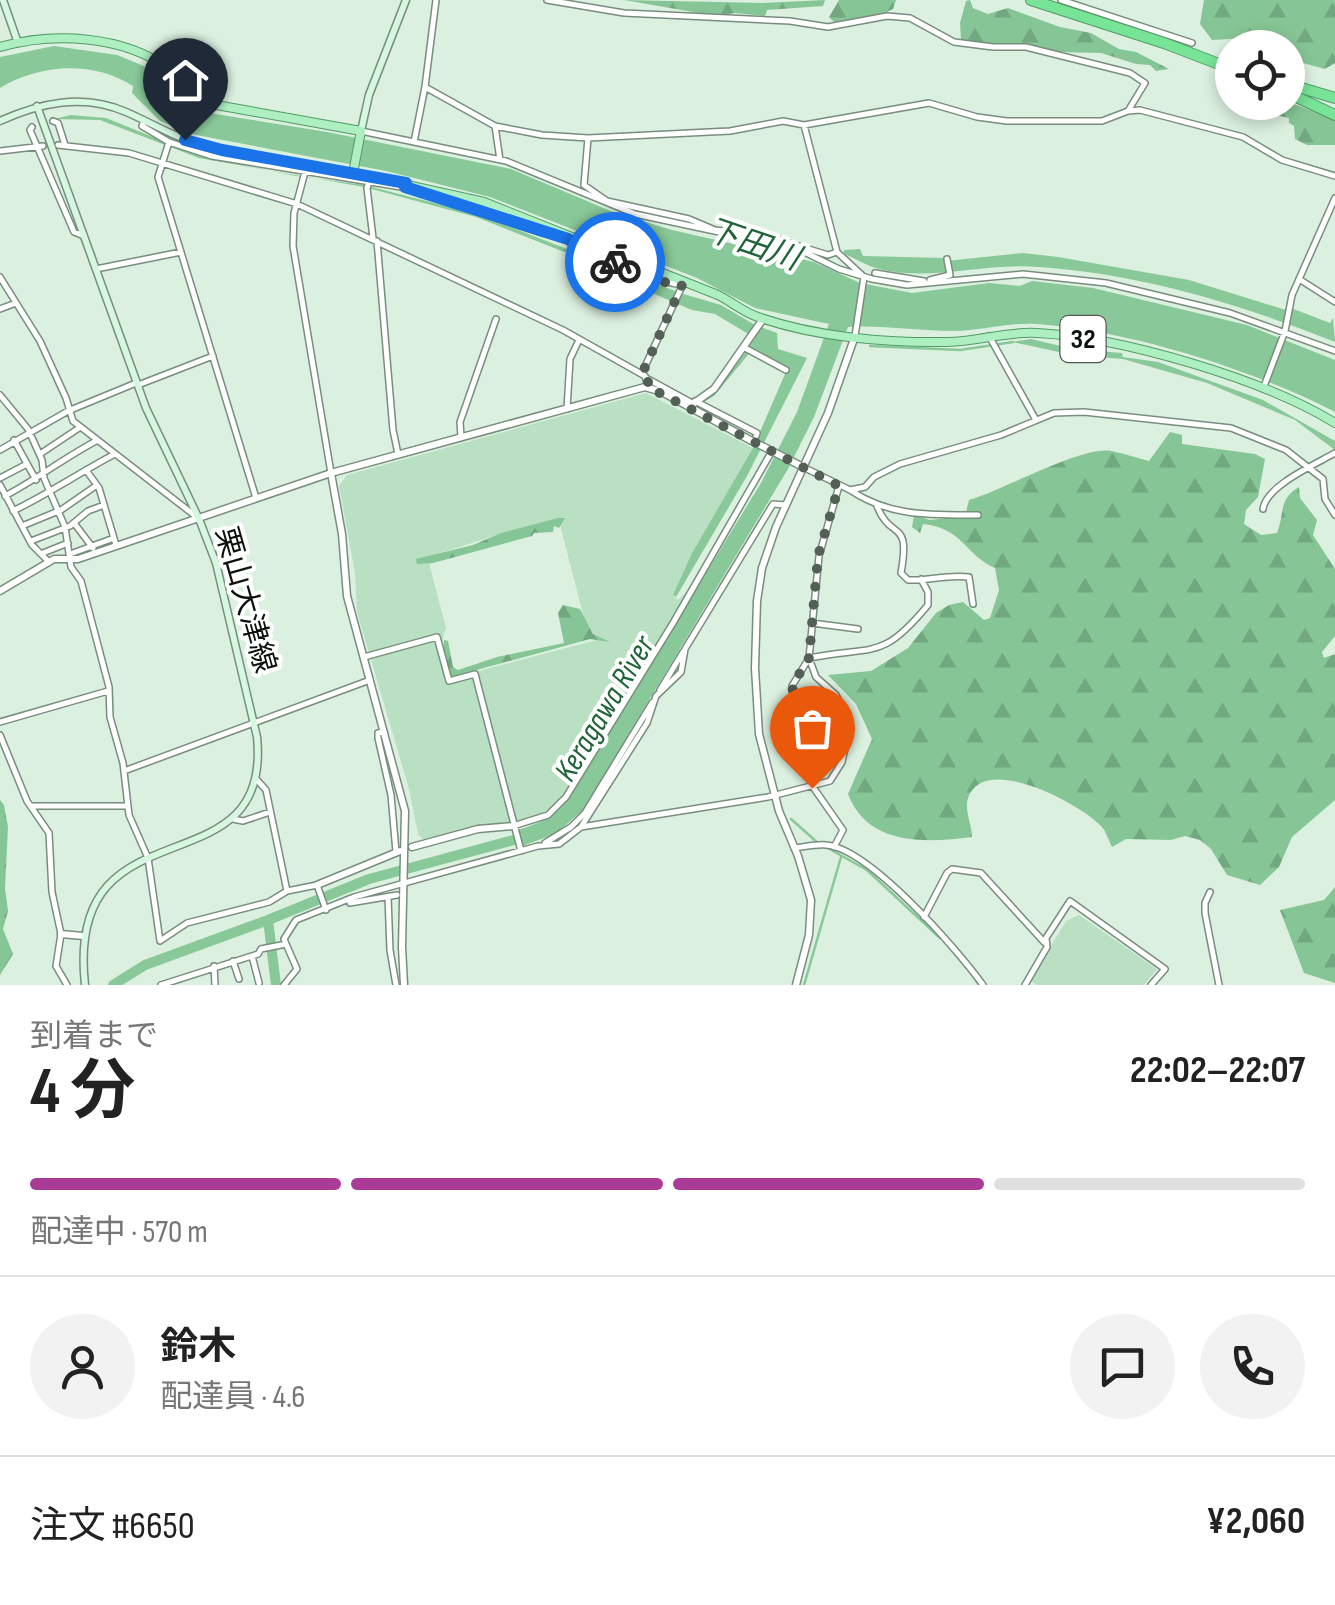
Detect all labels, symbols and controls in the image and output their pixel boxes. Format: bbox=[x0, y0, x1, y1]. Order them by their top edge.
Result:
map controls bbox=[1215, 30, 1305, 120]
button: locate bbox=[1215, 30, 1305, 120]
pin bbox=[143, 38, 228, 141]
icon: home bbox=[158, 53, 213, 108]
water label: 下田川 bbox=[701, 211, 808, 280]
courier bbox=[565, 212, 665, 312]
icon: bike bbox=[588, 235, 643, 290]
road number: 32 bbox=[1060, 316, 1106, 362]
street label: 栗山大津線 bbox=[207, 523, 283, 677]
water label: Keragawa River bbox=[546, 628, 664, 789]
pin bbox=[770, 686, 855, 789]
icon: bag bbox=[785, 701, 840, 756]
text: 到着まで bbox=[30, 1017, 158, 1056]
text: 22:02–22:07 bbox=[1130, 1048, 1305, 1093]
text: 4 分 bbox=[30, 1054, 135, 1132]
text: 配達中 · 570 m bbox=[30, 1213, 208, 1252]
button: person bbox=[30, 1314, 135, 1419]
button: chat bbox=[1070, 1314, 1175, 1419]
button: phone bbox=[1200, 1314, 1305, 1419]
text: 鈴木 bbox=[160, 1325, 236, 1370]
text: 配達員 · 4.6 bbox=[160, 1378, 305, 1417]
text: ¥2,060 bbox=[1206, 1499, 1305, 1544]
text: 注文 #6650 bbox=[30, 1504, 195, 1549]

